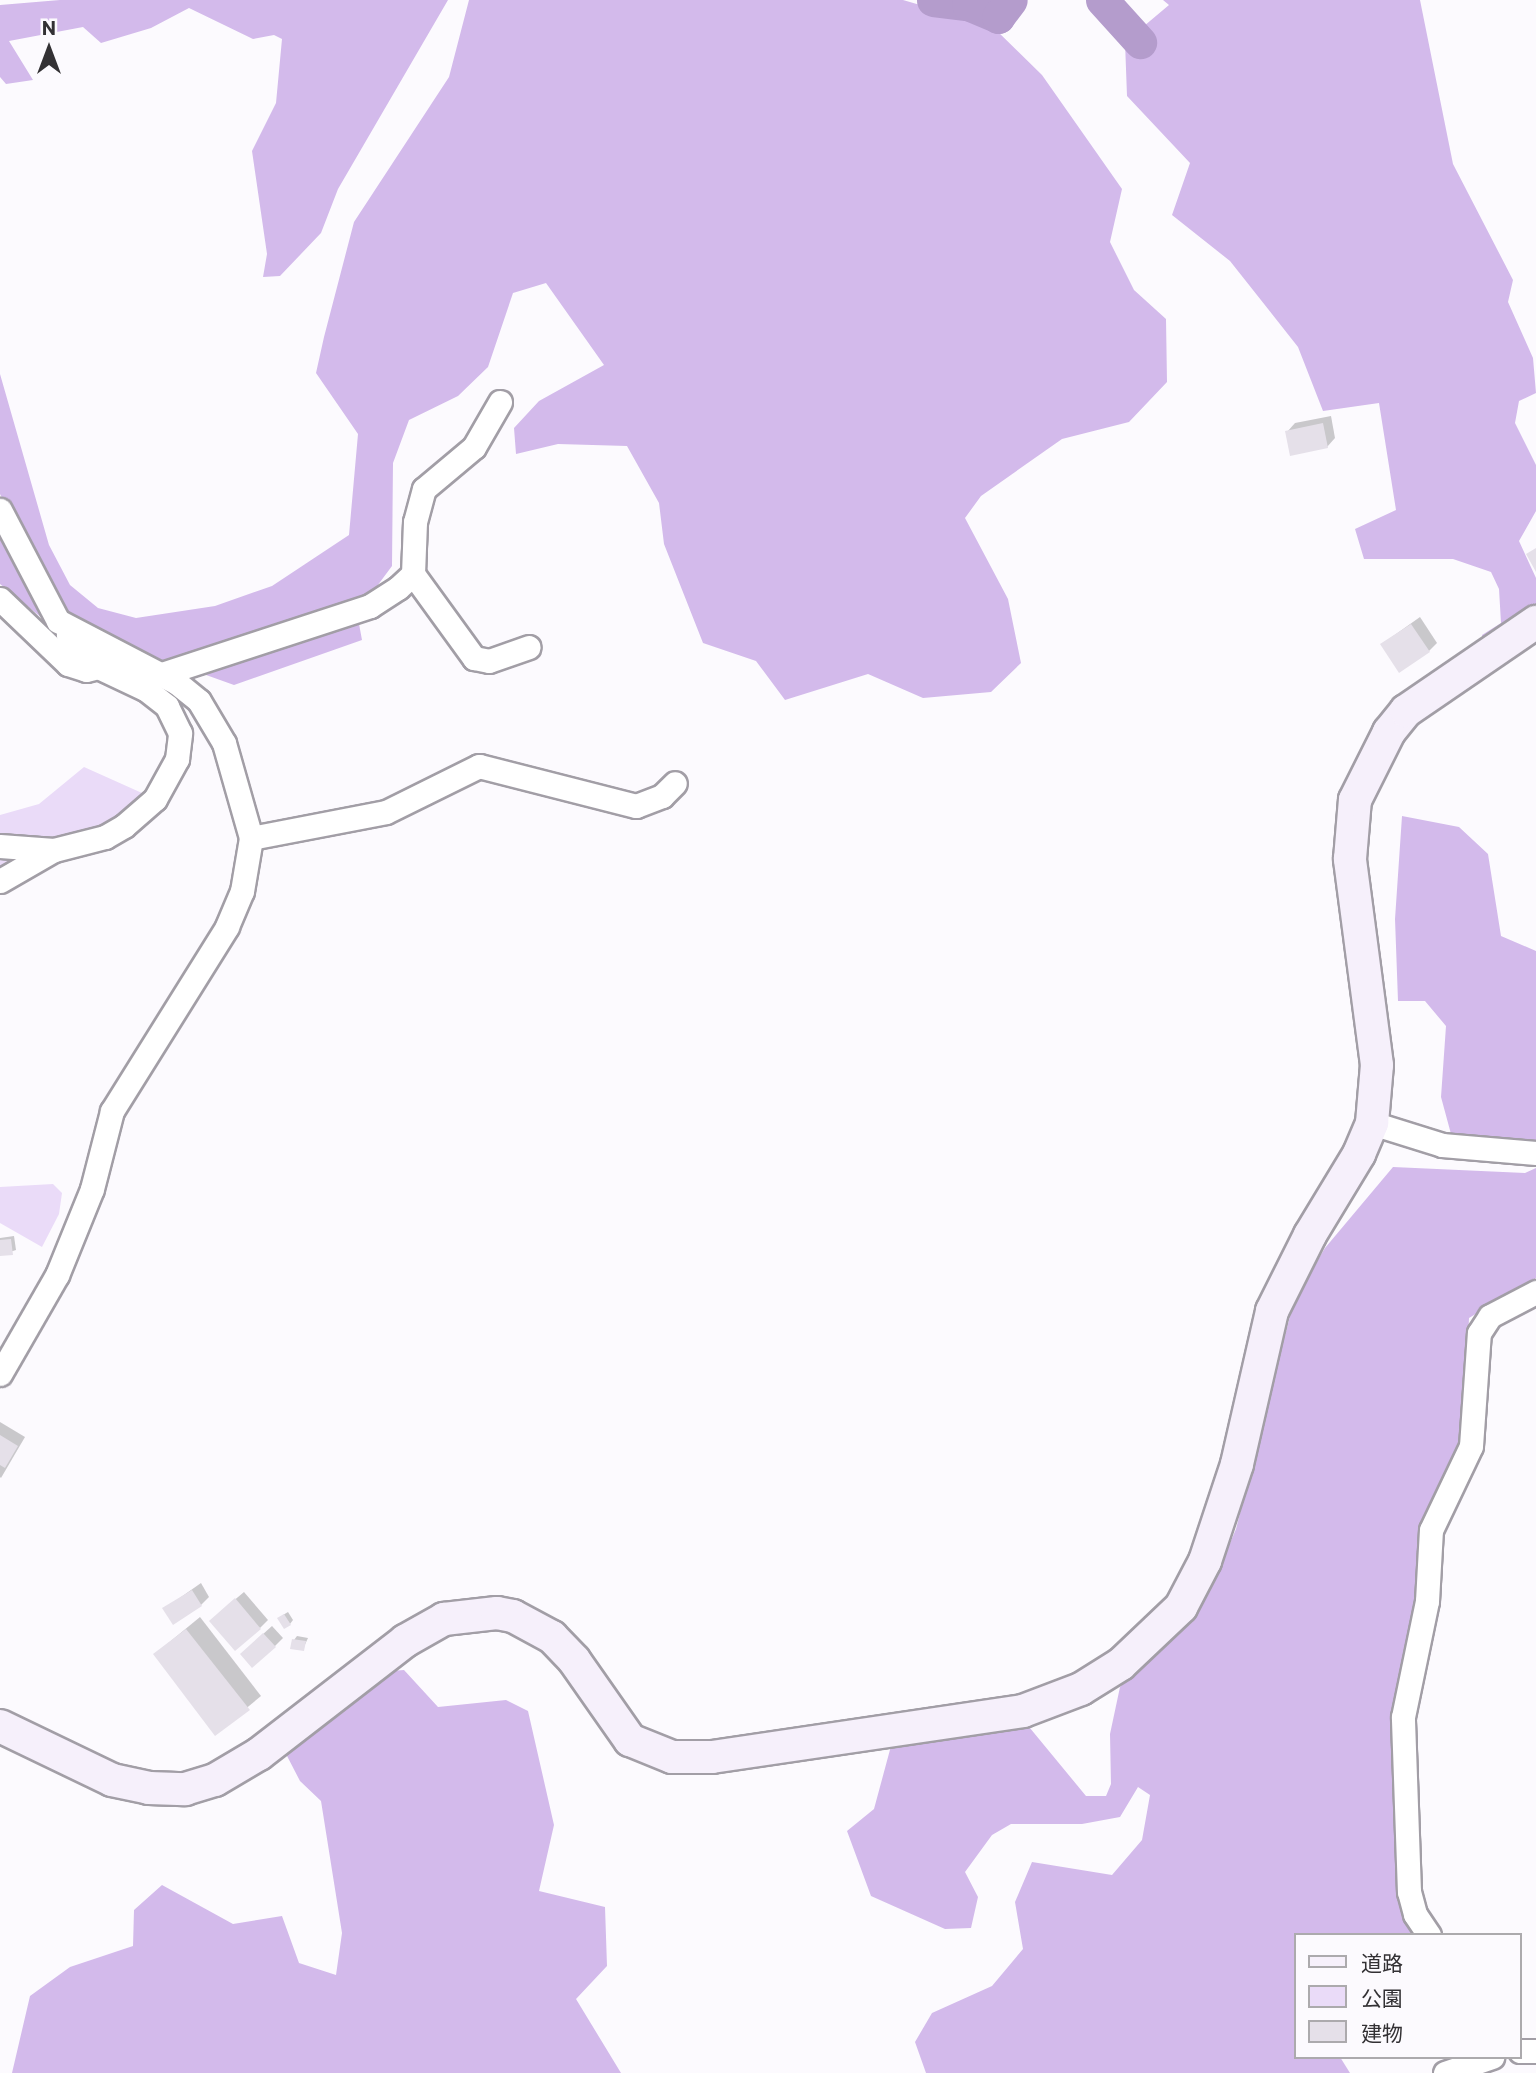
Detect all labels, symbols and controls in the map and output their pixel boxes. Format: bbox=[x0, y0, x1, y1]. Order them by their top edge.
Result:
north arrow bbox=[14, 14, 84, 84]
text: N bbox=[42, 16, 56, 39]
legend bbox=[1294, 1933, 1522, 2059]
text: 道路 bbox=[1361, 1950, 1403, 1975]
text: 公園 bbox=[1361, 1985, 1403, 2010]
text: 建物 bbox=[1361, 2020, 1403, 2045]

